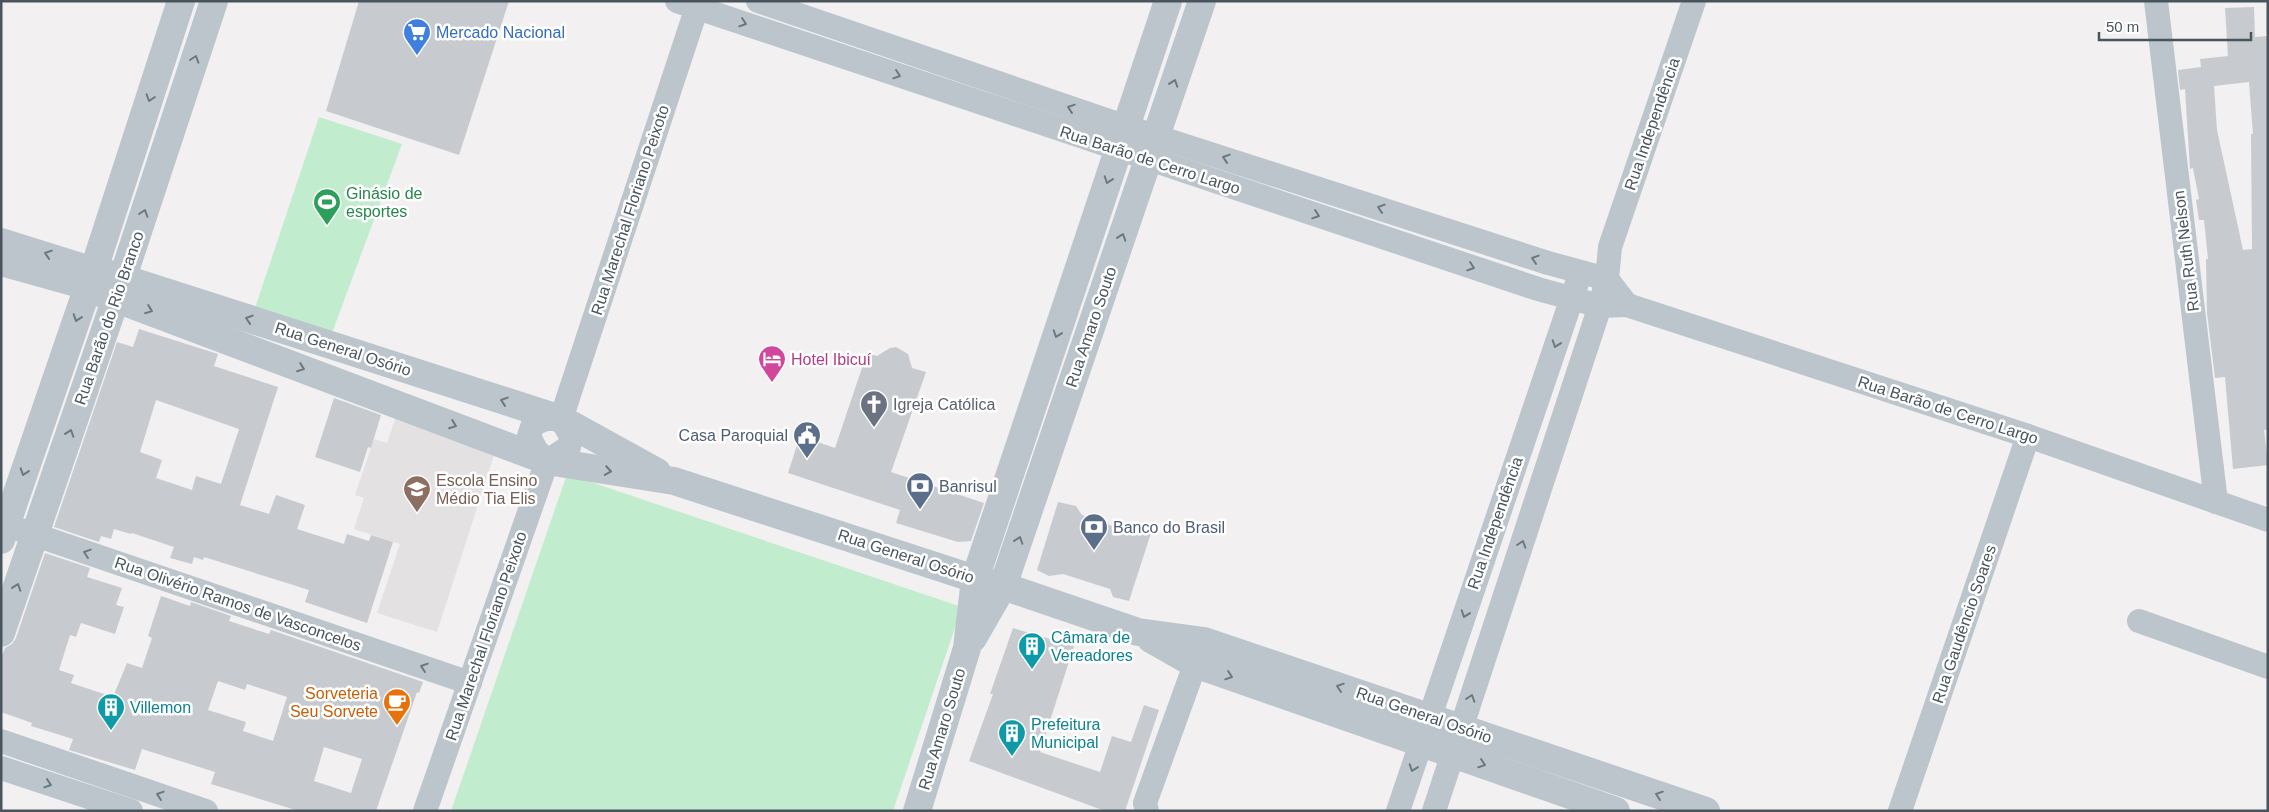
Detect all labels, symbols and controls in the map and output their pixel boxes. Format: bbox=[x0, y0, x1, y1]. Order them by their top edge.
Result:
scale bar bbox=[2099, 10, 2252, 42]
supermarket icon: Mercado Nacional bbox=[402, 17, 432, 56]
one-way arrow bbox=[738, 18, 746, 28]
text: 50 m bbox=[2106, 18, 2139, 35]
place label: Mercado Nacional bbox=[436, 24, 565, 41]
one-way arrow bbox=[189, 55, 199, 63]
street label: Rua Independência bbox=[1621, 56, 1683, 192]
one-way arrow bbox=[892, 70, 900, 80]
one-way arrow bbox=[1168, 79, 1178, 88]
one-way arrow bbox=[145, 93, 155, 101]
street label: Rua Marechal Floriano Peixoto bbox=[588, 103, 672, 317]
one-way arrow bbox=[1068, 104, 1076, 114]
street label: Rua Barão de Cerro Largo bbox=[1058, 123, 1242, 197]
one-way arrow bbox=[1222, 154, 1231, 164]
one-way arrow bbox=[1104, 176, 1114, 184]
place label: Ginásio de esportes bbox=[346, 185, 423, 220]
sports icon: Ginásio de esportes bbox=[312, 187, 342, 226]
street label: Rua Ruth Nelson bbox=[2170, 189, 2202, 313]
one-way arrow bbox=[1377, 204, 1385, 214]
one-way arrow bbox=[138, 209, 148, 218]
one-way arrow bbox=[1312, 209, 1320, 219]
street label: Rua Barão do Rio Branco bbox=[71, 229, 147, 407]
one-way arrow bbox=[1116, 233, 1126, 241]
one-way arrow bbox=[44, 250, 52, 260]
one-way arrow bbox=[1531, 254, 1540, 264]
one-way arrow bbox=[1466, 261, 1474, 271]
street label: Rua Amaro Souto bbox=[1062, 264, 1120, 389]
one-way arrow bbox=[144, 304, 153, 315]
one-way arrow bbox=[72, 313, 82, 322]
one-way arrow bbox=[246, 314, 254, 324]
street label: Rua General Osório bbox=[273, 319, 413, 379]
one-way arrow bbox=[1053, 330, 1063, 338]
one-way arrow bbox=[1552, 339, 1562, 348]
hotel icon: Hotel Ibicuí bbox=[757, 344, 787, 383]
place label: Hotel Ibicuí bbox=[791, 351, 872, 368]
one-way arrow bbox=[296, 362, 305, 372]
street label: Rua Barão de Cerro Largo bbox=[1856, 373, 2040, 447]
church icon: Igreja Católica bbox=[859, 389, 889, 428]
place label: Igreja Católica bbox=[893, 396, 995, 413]
one-way arrow bbox=[500, 397, 509, 407]
one-way arrow bbox=[448, 419, 457, 430]
public building icon: Casa Paroquial bbox=[792, 420, 822, 459]
place label: Casa Paroquial bbox=[679, 427, 788, 444]
one-way arrow bbox=[64, 430, 74, 438]
street label: Rua Independência bbox=[1464, 455, 1526, 591]
one-way arrow bbox=[604, 465, 613, 475]
one-way arrow bbox=[20, 467, 30, 476]
bank icon: Banrisul bbox=[905, 471, 935, 510]
place label: Escola Ensino Médio Tia Elis bbox=[436, 472, 537, 507]
school or university icon: Escola Ensino Médio Tia Elis bbox=[402, 474, 432, 513]
place label: Banrisul bbox=[939, 478, 997, 495]
bank icon: Banco do Brasil bbox=[1079, 512, 1109, 551]
place label: Banco do Brasil bbox=[1113, 519, 1225, 536]
street label: Rua General Osório bbox=[836, 526, 976, 586]
street label: Rua Marechal Floriano Peixoto bbox=[442, 529, 530, 743]
one-way arrow bbox=[1013, 536, 1023, 544]
one-way arrow bbox=[1516, 540, 1526, 548]
street label: Rua Gaudêncio Soares bbox=[1929, 543, 1999, 705]
one-way arrow bbox=[84, 549, 92, 559]
street label: Rua Olivério Ramos de Vasconcelos bbox=[113, 554, 363, 654]
one-way arrow bbox=[11, 583, 21, 592]
one-way arrow bbox=[1460, 609, 1470, 618]
place label: Câmara de Vereadores bbox=[1051, 629, 1133, 664]
building icon: Câmara de Vereadores bbox=[1017, 631, 1047, 670]
one-way arrow bbox=[420, 663, 428, 673]
street label: Rua Amaro Souto bbox=[915, 666, 969, 792]
one-way arrow bbox=[1224, 670, 1233, 680]
one-way arrow bbox=[1336, 682, 1344, 692]
street label: Rua General Osório bbox=[1354, 684, 1494, 746]
place label: Sorveteria Seu Sorvete bbox=[290, 685, 378, 720]
cafe icon: Sorveteria Seu Sorvete bbox=[382, 687, 412, 726]
building icon: Villemon bbox=[96, 692, 126, 731]
one-way arrow bbox=[1466, 694, 1476, 703]
place label: Villemon bbox=[130, 699, 191, 716]
place label: Prefeitura Municipal bbox=[1031, 716, 1100, 751]
building icon: Prefeitura Municipal bbox=[997, 718, 1027, 757]
one-way arrow bbox=[1477, 758, 1485, 768]
one-way arrow bbox=[1408, 763, 1418, 772]
one-way arrow bbox=[43, 778, 51, 788]
one-way arrow bbox=[157, 791, 165, 801]
one-way arrow bbox=[1656, 791, 1664, 801]

